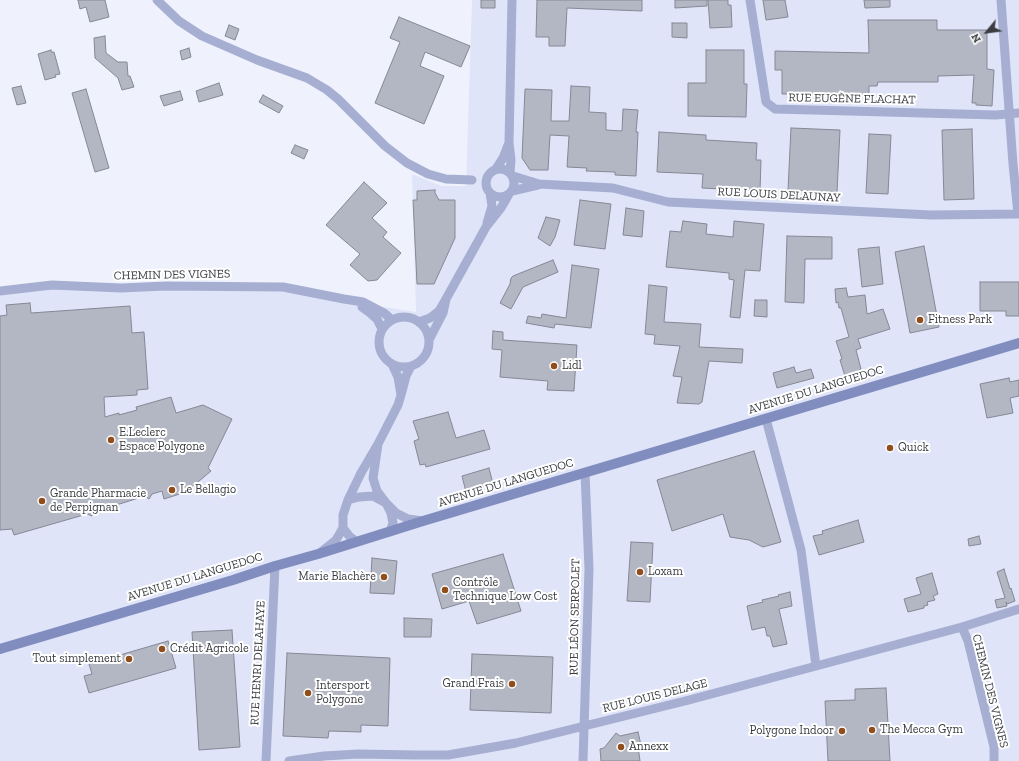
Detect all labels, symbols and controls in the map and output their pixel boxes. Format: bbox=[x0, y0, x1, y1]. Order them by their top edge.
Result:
north arrow bbox=[967, 12, 1007, 52]
text: N bbox=[968, 31, 984, 45]
street label: RUE EUGÈNE FLACHAT bbox=[788, 91, 916, 107]
street label: RUE LOUIS DELAUNAY bbox=[717, 185, 841, 205]
street label: CHEMIN DES VIGNES bbox=[114, 267, 230, 283]
place label: Fitness Park bbox=[928, 313, 992, 327]
marker: Fitness Park bbox=[915, 315, 925, 325]
place label: Lidl bbox=[562, 359, 582, 373]
marker: Lidl bbox=[549, 361, 559, 371]
street label: AVENUE DU LANGUEDOC bbox=[747, 363, 885, 417]
place label: E.Leclerc Espace Polygone bbox=[119, 426, 205, 454]
marker: E.Leclerc Espace Polygone bbox=[106, 435, 116, 445]
place label: Quick bbox=[898, 441, 929, 455]
marker: Quick bbox=[885, 443, 895, 453]
street label: AVENUE DU LANGUEDOC bbox=[437, 456, 575, 510]
place label: Le Bellagio bbox=[180, 483, 236, 497]
marker: Le Bellagio bbox=[167, 485, 177, 495]
place label: Grande Pharmacie de Perpignan bbox=[50, 487, 146, 515]
marker: Grande Pharmacie de Perpignan bbox=[37, 496, 47, 506]
street label: AVENUE DU LANGUEDOC bbox=[126, 550, 264, 604]
street label: RUE LÉON SERPOLET bbox=[567, 558, 583, 676]
place label: Loxam bbox=[648, 565, 683, 579]
marker: Loxam bbox=[635, 567, 645, 577]
place label: Marie Blachère bbox=[298, 570, 376, 584]
marker: Marie Blachère bbox=[379, 572, 389, 582]
place label: Contrôle Technique Low Cost bbox=[453, 576, 557, 604]
marker: Contrôle Technique Low Cost bbox=[440, 585, 450, 595]
street label: RUE HENRI DELAHAYE bbox=[248, 600, 268, 726]
street label: CHEMIN DES VIGNES bbox=[969, 633, 1011, 749]
place label: Crédit Agricole bbox=[170, 642, 249, 656]
marker: Crédit Agricole bbox=[157, 644, 167, 654]
place label: Tout simplement bbox=[33, 652, 121, 666]
marker: Tout simplement bbox=[124, 654, 134, 664]
street label: RUE LOUIS DELAGE bbox=[601, 676, 709, 716]
place label: Grand Frais bbox=[443, 677, 504, 691]
place label: Intersport Polygone bbox=[316, 679, 369, 707]
marker: Grand Frais bbox=[507, 679, 517, 689]
marker: Intersport Polygone bbox=[303, 688, 313, 698]
place label: The Mecca Gym bbox=[880, 723, 963, 737]
place label: Polygone Indoor bbox=[750, 724, 834, 738]
marker: The Mecca Gym bbox=[867, 725, 877, 735]
marker: Polygone Indoor bbox=[837, 726, 847, 736]
place label: Annexx bbox=[629, 740, 668, 754]
marker: Annexx bbox=[616, 742, 626, 752]

